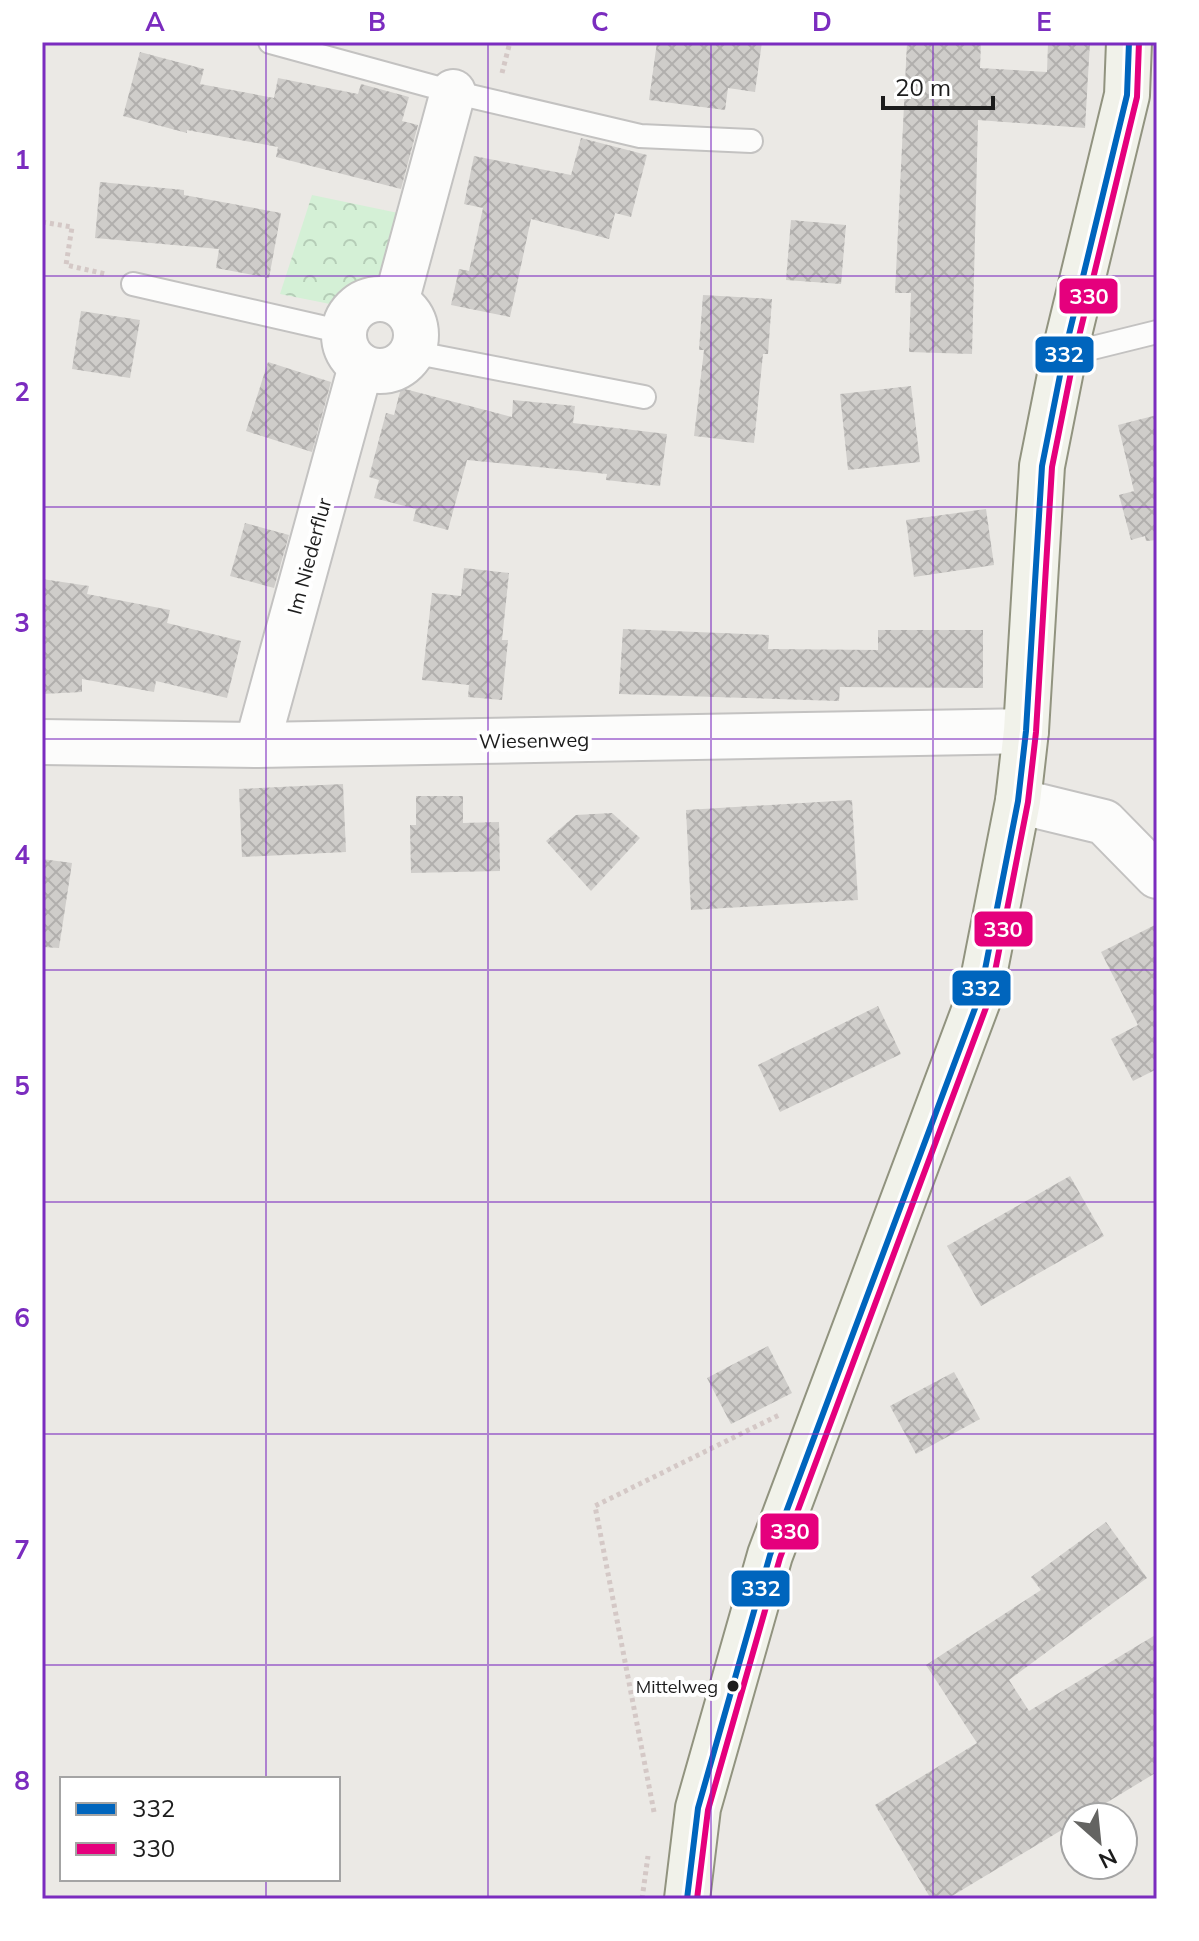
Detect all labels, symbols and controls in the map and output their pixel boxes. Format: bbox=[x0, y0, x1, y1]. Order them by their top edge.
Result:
text: A bbox=[145, 5, 165, 38]
text: B bbox=[368, 5, 386, 38]
text: C bbox=[591, 5, 609, 38]
text: D bbox=[812, 5, 832, 38]
text: E bbox=[1036, 5, 1052, 38]
scale bar bbox=[883, 60, 993, 110]
text: 20 m bbox=[895, 72, 951, 102]
text: 1 bbox=[14, 143, 30, 176]
line badge: 330 bbox=[1058, 277, 1119, 315]
text: 330 bbox=[1069, 282, 1109, 310]
line badge: 332 bbox=[1034, 335, 1095, 374]
text: 332 bbox=[1044, 340, 1084, 368]
text: 2 bbox=[14, 375, 30, 408]
street label: Im Niederflur bbox=[281, 494, 337, 617]
text: 3 bbox=[14, 606, 30, 639]
street label: Wiesenweg bbox=[479, 727, 589, 753]
text: 4 bbox=[14, 838, 30, 871]
line badge: 330 bbox=[973, 910, 1034, 948]
text: 330 bbox=[983, 915, 1023, 943]
line badge: 332 bbox=[951, 969, 1012, 1007]
text: 332 bbox=[961, 974, 1001, 1002]
text: 5 bbox=[14, 1069, 30, 1102]
text: 6 bbox=[14, 1301, 30, 1334]
line badge: 330 bbox=[759, 1512, 820, 1551]
text: 330 bbox=[770, 1517, 810, 1545]
text: 7 bbox=[14, 1533, 30, 1566]
line badge: 332 bbox=[730, 1569, 791, 1608]
text: 332 bbox=[741, 1574, 781, 1602]
place label: Mittelweg bbox=[636, 1675, 718, 1698]
marker: Mittelweg bbox=[725, 1678, 741, 1694]
text: 8 bbox=[14, 1764, 30, 1797]
legend bbox=[60, 1777, 340, 1881]
text: 332 bbox=[132, 1793, 175, 1823]
north arrow bbox=[1059, 1801, 1139, 1881]
text: 330 bbox=[132, 1833, 175, 1863]
text: N bbox=[1094, 1843, 1122, 1875]

